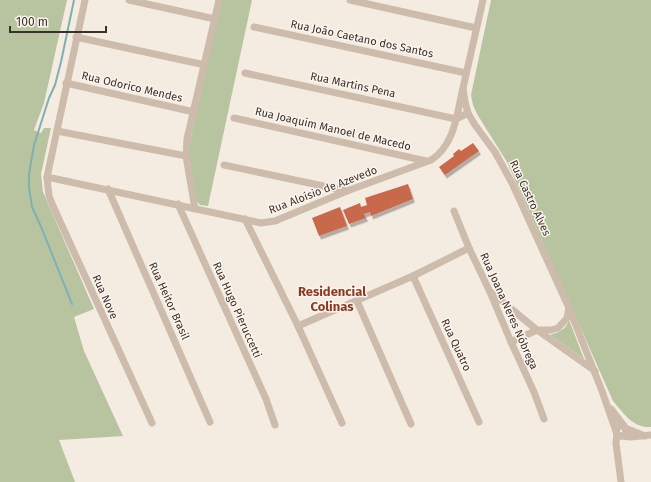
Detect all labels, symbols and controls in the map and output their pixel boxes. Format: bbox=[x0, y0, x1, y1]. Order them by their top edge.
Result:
scale bar bbox=[10, 8, 106, 34]
text: 100 m bbox=[16, 15, 48, 29]
street label: Rua João Caetano dos Santos bbox=[289, 18, 435, 60]
street label: Rua Odorico Mendes bbox=[80, 69, 184, 105]
street label: Rua Martins Pena bbox=[309, 70, 397, 100]
street label: Rua Joaquim Manoel de Macedo bbox=[254, 105, 412, 153]
street label: Rua Castro Alves bbox=[507, 158, 553, 238]
street label: Rua Aloísio de Azevedo bbox=[267, 163, 379, 217]
street label: Rua Joana Neres Nóbrega bbox=[477, 251, 541, 371]
street label: Rua Heitor Brasil bbox=[146, 260, 192, 342]
street label: Rua Hugo Pieruccetti bbox=[210, 260, 264, 360]
street label: Rua Nove bbox=[89, 273, 121, 321]
district label: Residencial Colinas bbox=[298, 284, 366, 314]
street label: Rua Quatro bbox=[438, 317, 474, 373]

